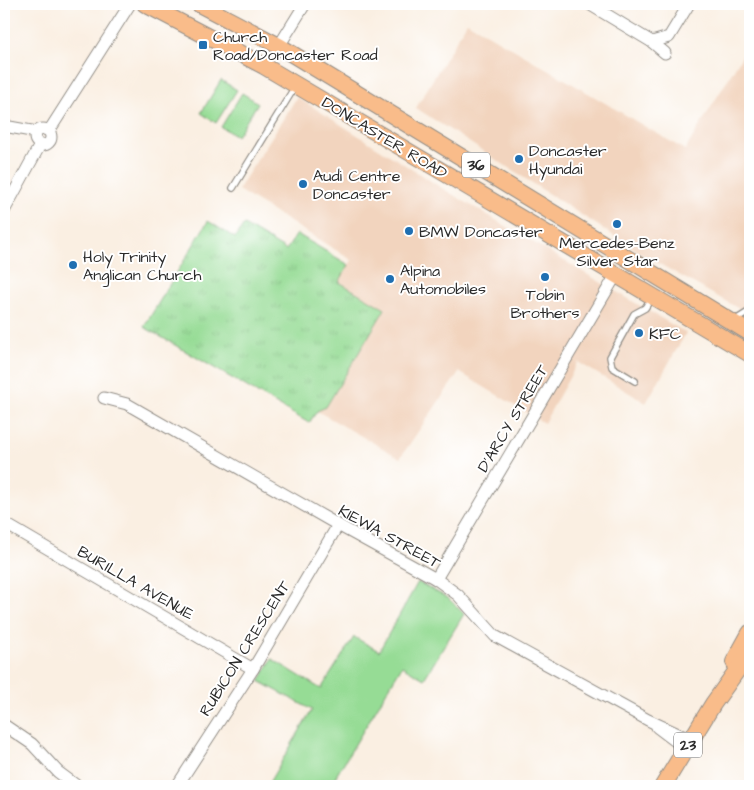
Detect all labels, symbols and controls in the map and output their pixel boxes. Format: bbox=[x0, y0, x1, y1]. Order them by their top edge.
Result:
place label: Church Road/Doncaster Road bbox=[213, 26, 378, 66]
marker: Church Road/Doncaster Road bbox=[197, 39, 209, 51]
street label: DONCASTER ROAD bbox=[318, 92, 451, 184]
place label: Doncaster Hyundai bbox=[529, 140, 607, 181]
road number: 36 bbox=[462, 152, 490, 178]
marker: Doncaster Hyundai bbox=[513, 153, 525, 165]
place label: Audi Centre Doncaster bbox=[313, 165, 401, 205]
marker: Audi Centre Doncaster bbox=[297, 178, 309, 190]
marker: Mercedes-Benz Silver Star bbox=[611, 218, 623, 230]
place label: BMW Doncaster bbox=[419, 221, 543, 243]
marker: BMW Doncaster bbox=[403, 225, 415, 237]
place label: Mercedes-Benz Silver Star bbox=[559, 232, 675, 272]
place label: Holy Trinity Anglican Church bbox=[83, 246, 201, 287]
marker: Holy Trinity Anglican Church bbox=[67, 259, 79, 271]
place label: Alpina Automobiles bbox=[400, 260, 486, 300]
marker: Tobin Brothers bbox=[539, 271, 551, 283]
marker: Alpina Automobiles bbox=[384, 273, 396, 285]
place label: Tobin Brothers bbox=[510, 284, 580, 324]
place label: KFC bbox=[649, 323, 681, 345]
marker: KFC bbox=[633, 327, 645, 339]
street label: D'ARCY STREET bbox=[472, 361, 554, 476]
street label: KIEWA STREET bbox=[334, 500, 445, 574]
street label: BURILLA AVENUE bbox=[73, 541, 198, 625]
street label: RUBICON CRESCENT bbox=[194, 577, 296, 720]
road number: 23 bbox=[674, 732, 702, 758]

